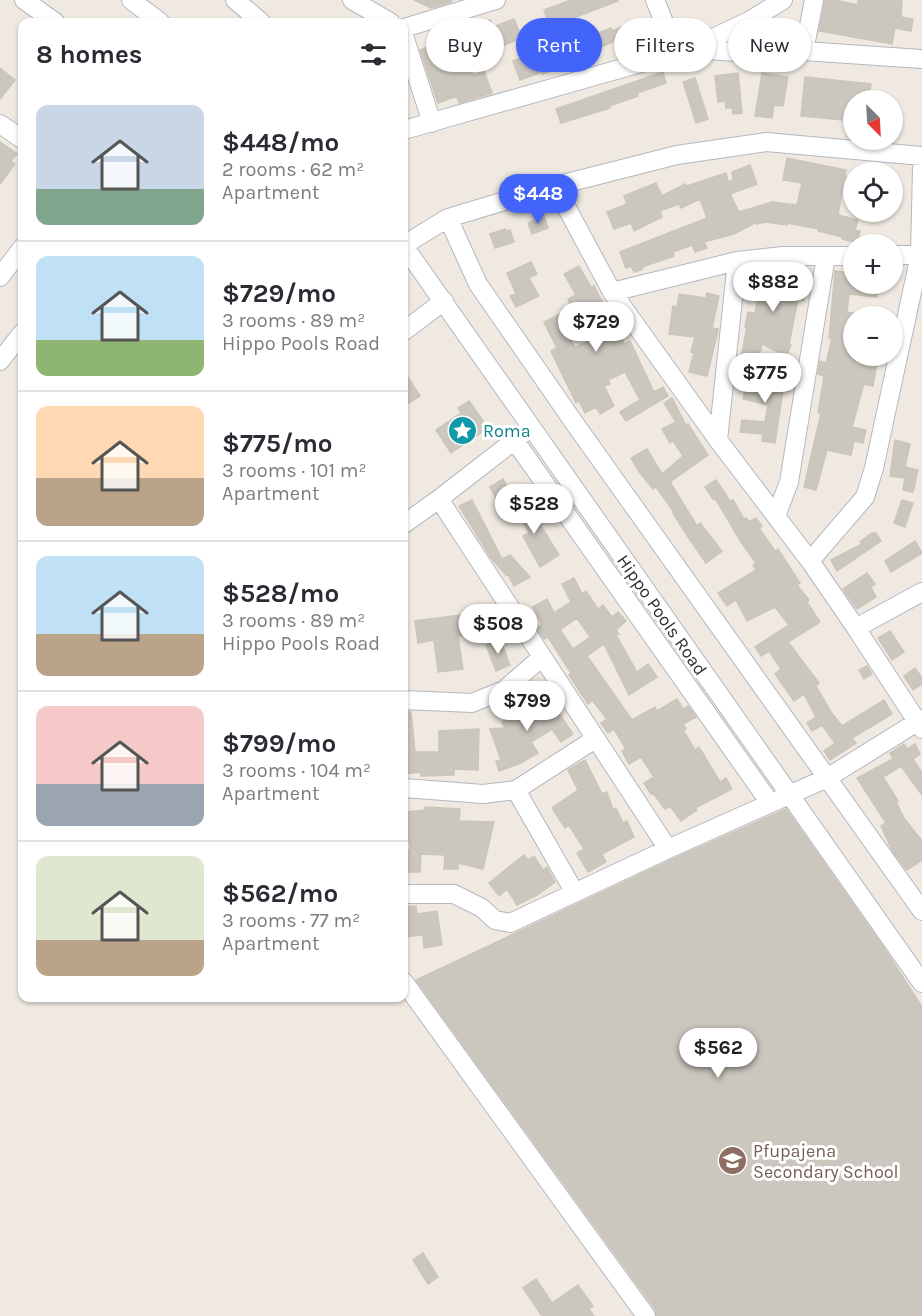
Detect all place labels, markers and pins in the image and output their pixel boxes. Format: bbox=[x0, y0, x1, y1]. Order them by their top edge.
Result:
pin: $448 bbox=[502, 174, 574, 225]
pin: $882 bbox=[737, 262, 809, 313]
pin: $729 bbox=[560, 302, 632, 353]
pin: $775 bbox=[729, 353, 801, 404]
place icon: Roma bbox=[446, 415, 478, 447]
place label: Roma bbox=[483, 420, 531, 442]
pin: $528 bbox=[498, 484, 570, 535]
pin: $508 bbox=[462, 604, 534, 655]
pin: $799 bbox=[491, 681, 563, 732]
pin: $562 bbox=[682, 1028, 754, 1079]
place label: Pfupajena Secondary School bbox=[753, 1140, 899, 1183]
school or university icon: Pfupajena Secondary School bbox=[716, 1145, 748, 1177]

